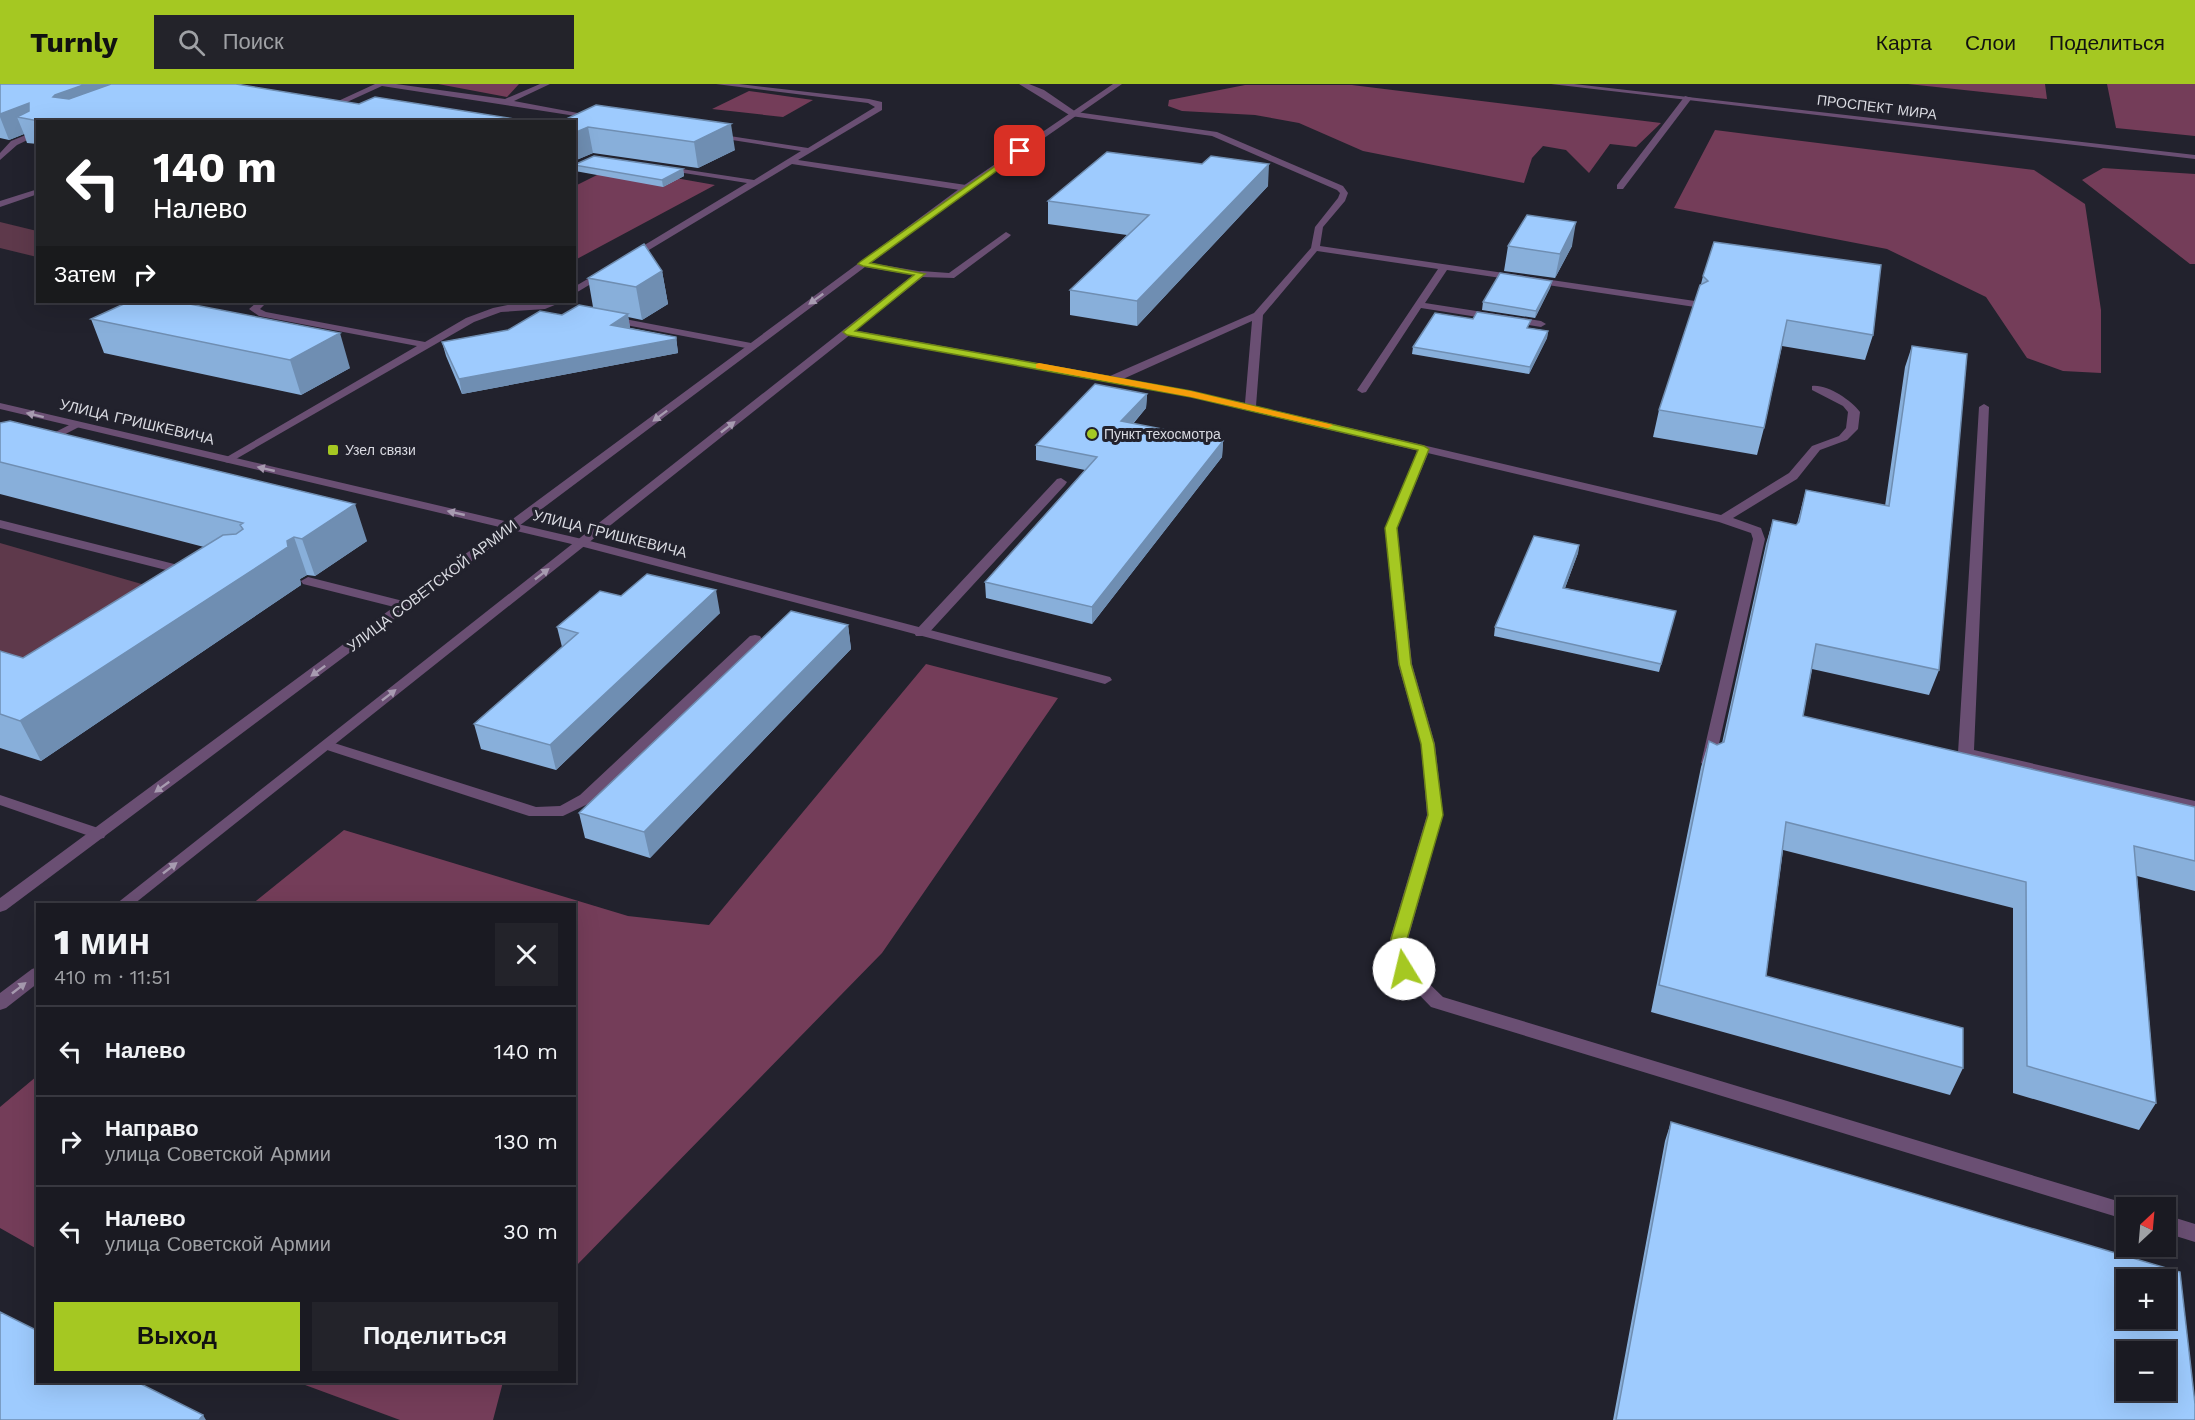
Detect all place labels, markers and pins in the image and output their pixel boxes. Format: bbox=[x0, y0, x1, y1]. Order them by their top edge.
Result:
pin bbox=[994, 125, 1045, 176]
place label: Пункт техосмотра bbox=[1104, 426, 1221, 442]
marker: Пункт техосмотра bbox=[1085, 427, 1099, 441]
place label: Узел связи bbox=[345, 442, 416, 458]
marker: Узел связи bbox=[326, 443, 340, 457]

